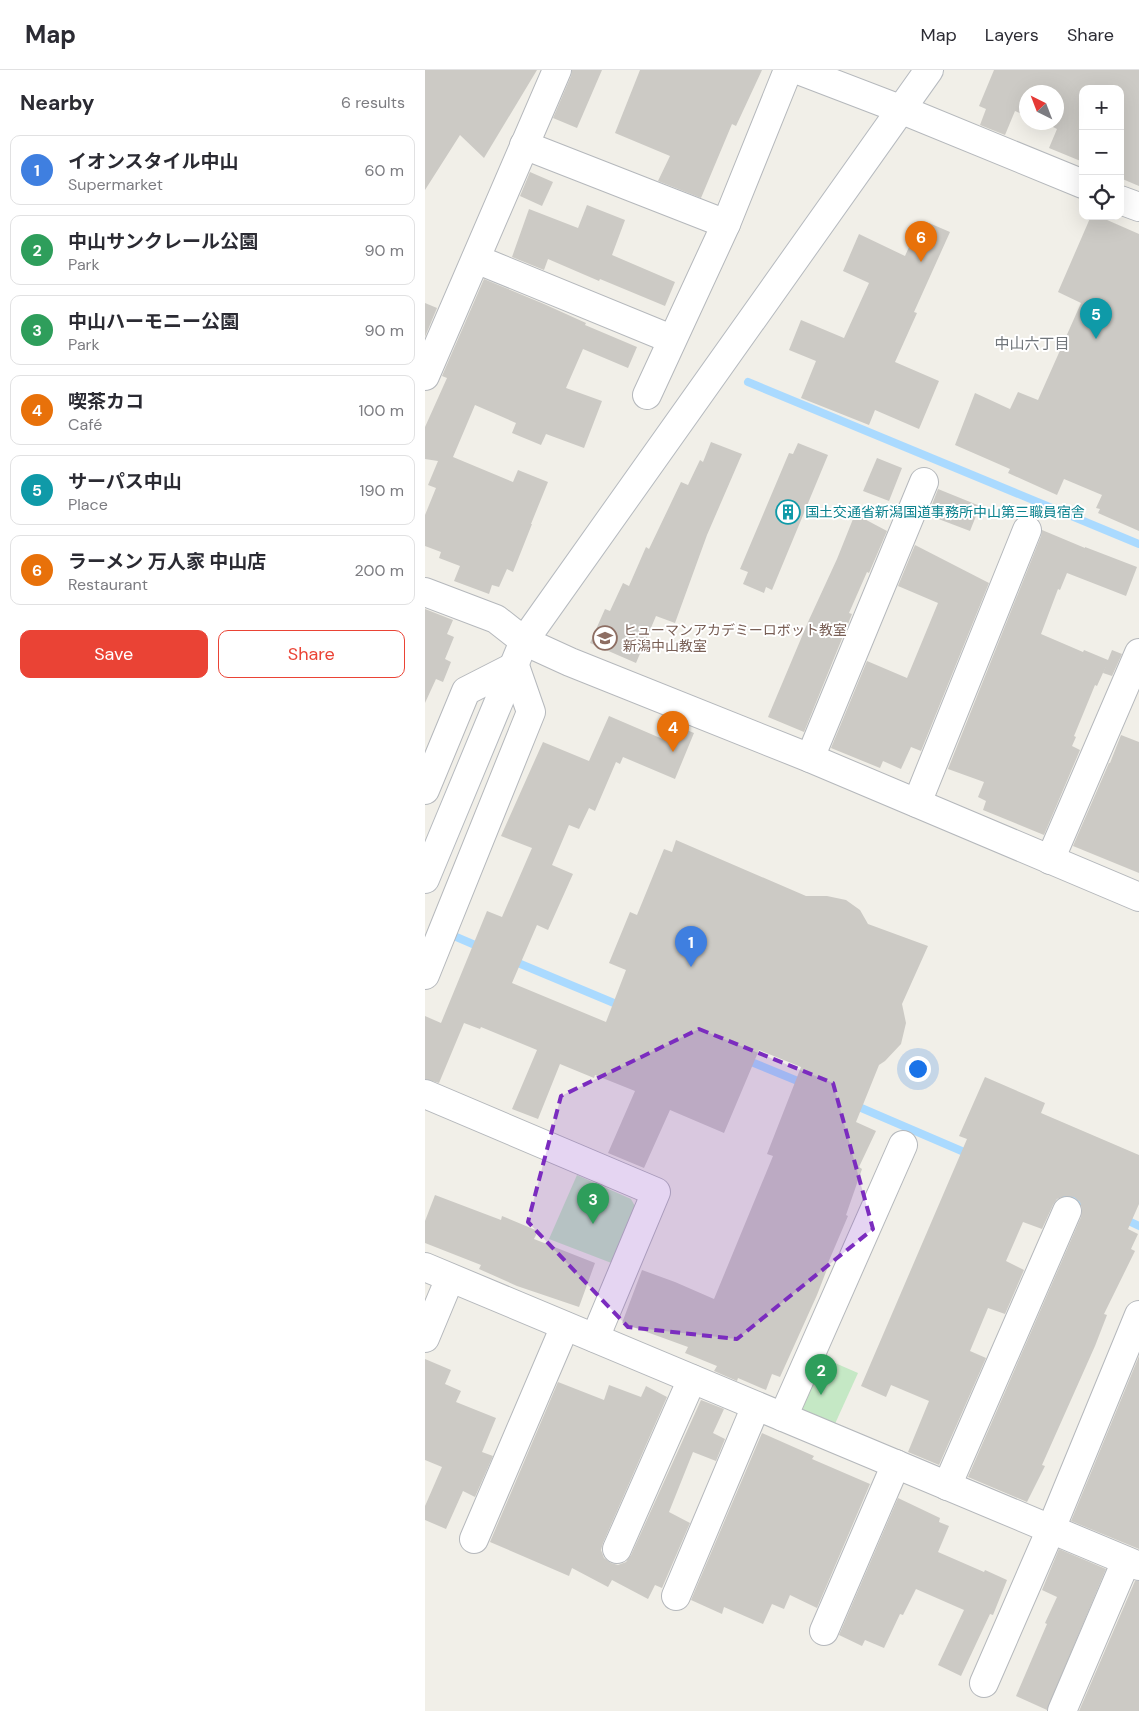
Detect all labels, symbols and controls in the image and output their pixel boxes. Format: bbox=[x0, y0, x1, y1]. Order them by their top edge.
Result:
text: Map bbox=[25, 19, 76, 50]
text: Map bbox=[921, 23, 957, 47]
text: Layers bbox=[985, 23, 1039, 47]
text: Share bbox=[1067, 23, 1114, 47]
north arrow bbox=[1019, 85, 1064, 130]
map controls bbox=[1079, 85, 1124, 220]
button: + bbox=[1079, 85, 1124, 130]
text: Nearby bbox=[20, 89, 94, 117]
text: 6 results bbox=[341, 92, 405, 113]
button: − bbox=[1079, 130, 1124, 175]
text: イオンスタイル中山 bbox=[68, 149, 239, 174]
text: 1 bbox=[34, 160, 40, 181]
text: 60 m bbox=[364, 160, 404, 181]
text: Supermarket bbox=[68, 174, 163, 195]
button: locate bbox=[1079, 175, 1124, 220]
pin: 6 bbox=[905, 221, 937, 262]
text: 中山サンクレール公園 bbox=[68, 229, 258, 254]
text: 2 bbox=[32, 240, 42, 261]
text: 90 m bbox=[364, 240, 404, 261]
text: Park bbox=[68, 254, 100, 275]
pin: 5 bbox=[1080, 298, 1112, 339]
text: 中山ハーモニー公園 bbox=[68, 309, 239, 334]
text: 3 bbox=[32, 320, 42, 341]
text: 90 m bbox=[364, 320, 404, 341]
text: Park bbox=[68, 334, 100, 355]
district label: 中山六丁目 bbox=[994, 334, 1070, 354]
text: 喫茶カコ bbox=[68, 389, 144, 414]
text: 4 bbox=[32, 400, 42, 421]
text: 100 m bbox=[359, 400, 404, 421]
text: Café bbox=[68, 414, 102, 435]
text: サーパス中山 bbox=[68, 469, 182, 494]
text: 5 bbox=[32, 480, 42, 501]
text: 190 m bbox=[360, 480, 404, 501]
text: Place bbox=[68, 494, 108, 515]
building icon: 国土交通省新潟国道事務所中山第三職員宿舎 bbox=[775, 499, 801, 525]
place label: 国土交通省新潟国道事務所中山第三職員宿舎 bbox=[805, 503, 1085, 521]
text: ラーメン 万人家 中山店 bbox=[68, 549, 266, 574]
text: 6 bbox=[32, 560, 42, 581]
text: 200 m bbox=[355, 560, 404, 581]
text: Restaurant bbox=[68, 574, 148, 595]
place label: ヒューマンアカデミーロボット教室 新潟中山教室 bbox=[623, 621, 847, 655]
school or university icon: ヒューマンアカデミーロボット教室 新潟中山教室 bbox=[592, 625, 618, 651]
button: Save bbox=[20, 630, 208, 678]
button: Share bbox=[218, 630, 405, 678]
pin: 4 bbox=[657, 711, 689, 752]
pin: 1 bbox=[675, 926, 707, 967]
your location bbox=[905, 1056, 931, 1082]
pin: 3 bbox=[577, 1183, 609, 1224]
pin: 2 bbox=[805, 1354, 837, 1395]

